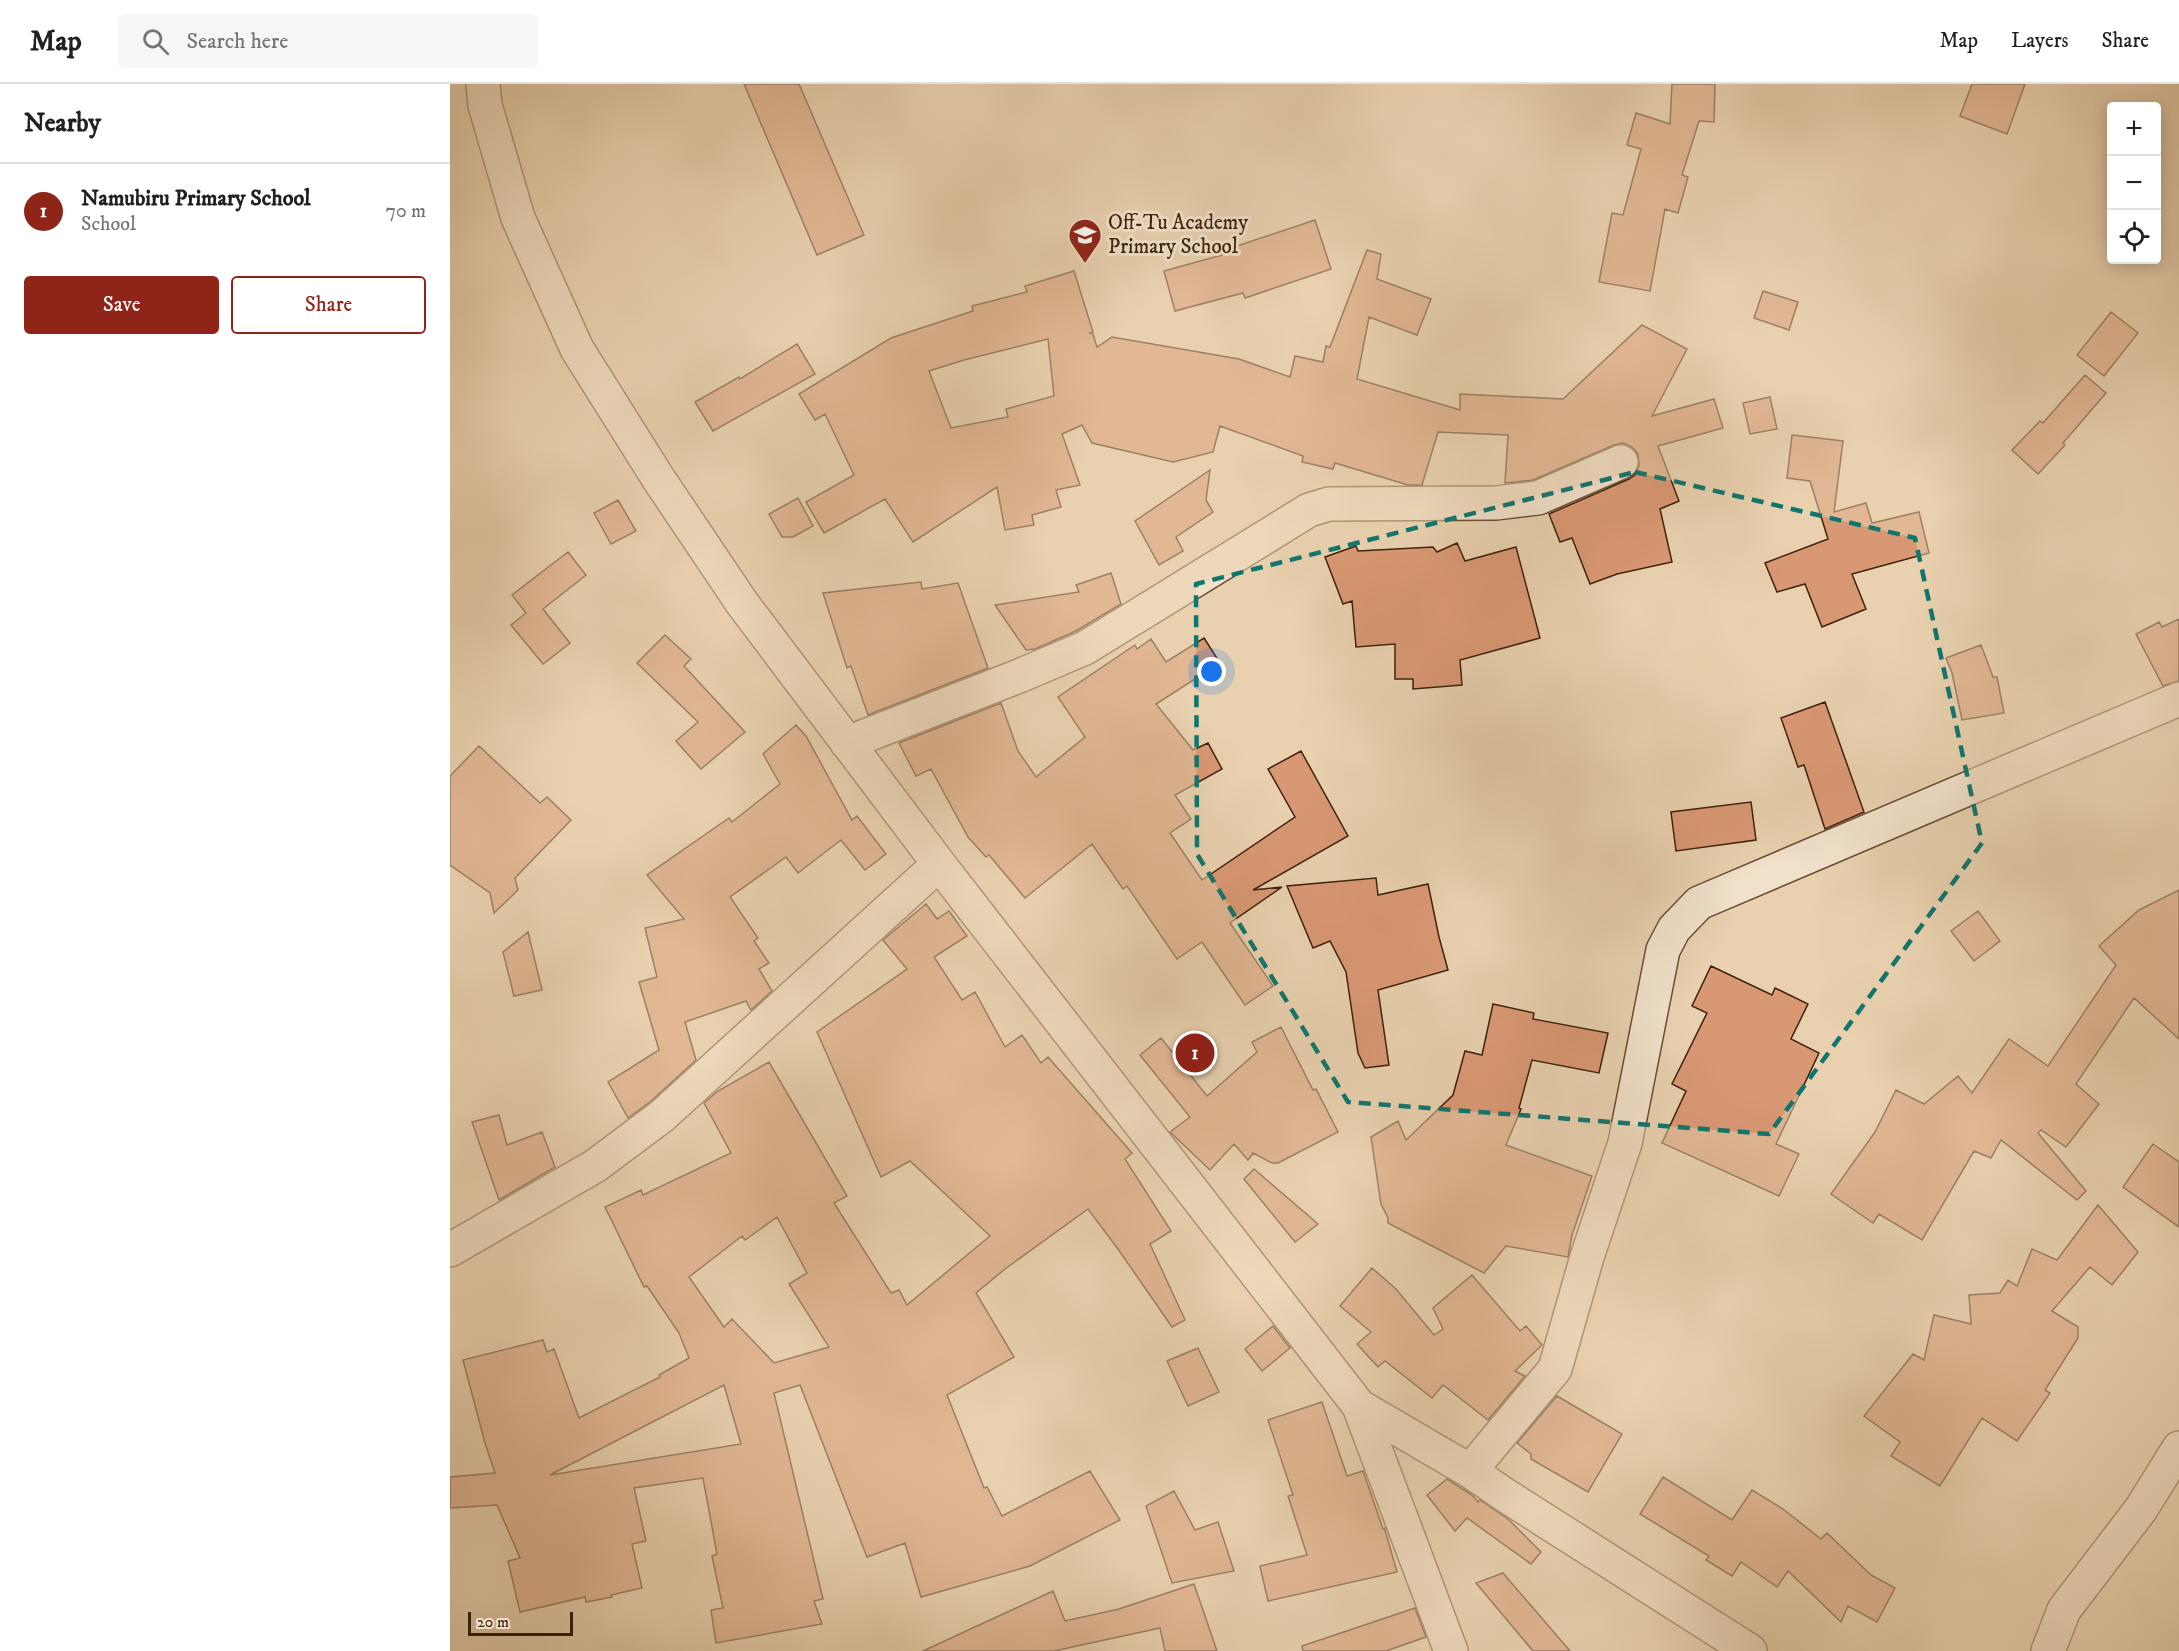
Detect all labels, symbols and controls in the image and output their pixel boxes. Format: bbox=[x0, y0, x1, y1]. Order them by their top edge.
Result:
search box bbox=[118, 14, 538, 68]
text: Map bbox=[30, 24, 82, 59]
icon: search bbox=[139, 25, 172, 58]
text: Search here bbox=[187, 28, 288, 55]
text: Map bbox=[1939, 28, 1978, 54]
text: Layers bbox=[2011, 28, 2069, 54]
text: Share bbox=[2102, 28, 2149, 54]
map controls bbox=[2107, 102, 2161, 264]
button: + bbox=[2107, 102, 2161, 156]
text: Nearby bbox=[24, 107, 101, 140]
button: − bbox=[2107, 156, 2161, 210]
text: Namubiru Primary School bbox=[81, 185, 311, 212]
text: 1 bbox=[40, 199, 47, 224]
text: 70 m bbox=[385, 199, 426, 224]
place label: Off-Tu Academy Primary School bbox=[1108, 210, 1249, 260]
button: locate bbox=[2107, 210, 2161, 264]
text: School bbox=[81, 212, 136, 237]
school or university icon: Off-Tu Academy Primary School bbox=[1067, 217, 1103, 264]
button: Save bbox=[24, 276, 219, 334]
button: Share bbox=[231, 276, 426, 334]
your location bbox=[1197, 657, 1226, 686]
pin: 1 bbox=[1176, 1030, 1214, 1076]
scale bar bbox=[468, 1609, 573, 1636]
text: 20 m bbox=[477, 1612, 509, 1632]

